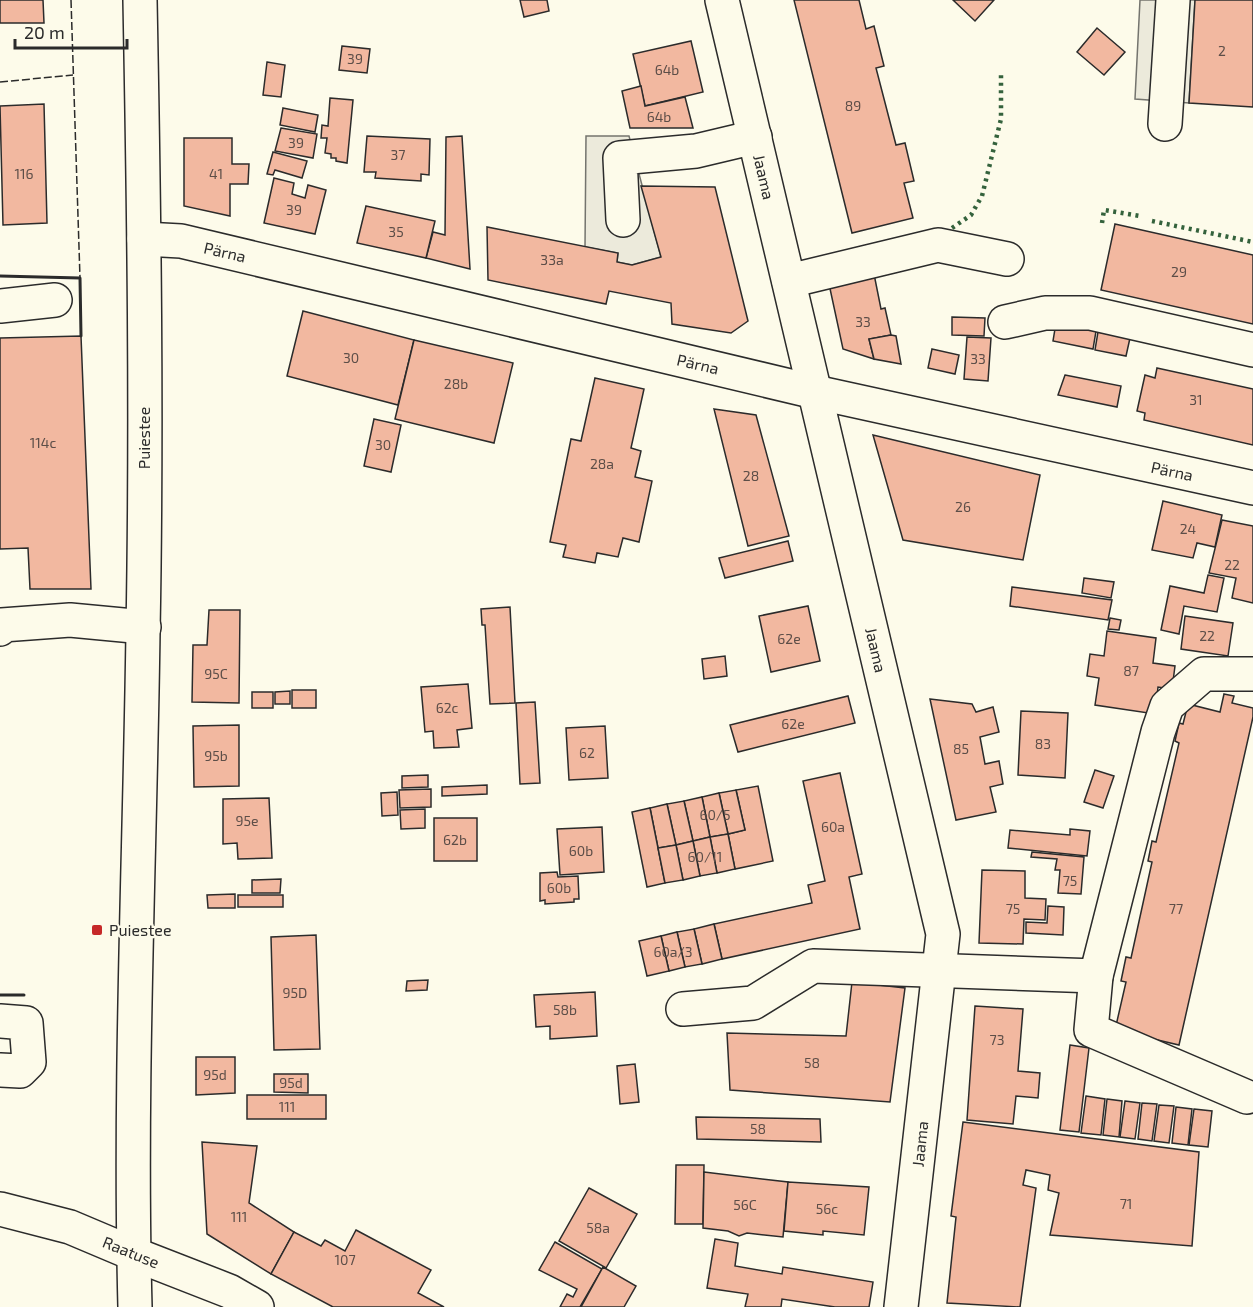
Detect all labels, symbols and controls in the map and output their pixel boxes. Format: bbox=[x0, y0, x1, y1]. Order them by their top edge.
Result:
scale bar bbox=[15, 12, 128, 50]
text: 20 m bbox=[24, 21, 65, 43]
house number: 2 bbox=[1218, 42, 1226, 59]
house number: 39 bbox=[347, 50, 363, 67]
house number: 64b bbox=[655, 61, 679, 78]
house number: 89 bbox=[845, 97, 861, 114]
house number: 64b bbox=[647, 108, 671, 125]
house number: 39 bbox=[288, 134, 304, 151]
house number: 37 bbox=[391, 146, 405, 163]
street label: Jaama bbox=[750, 152, 779, 201]
house number: 116 bbox=[14, 165, 34, 182]
house number: 41 bbox=[209, 165, 223, 182]
house number: 39 bbox=[286, 201, 302, 218]
house number: 35 bbox=[388, 223, 404, 240]
street label: Pärna bbox=[202, 237, 248, 266]
house number: 33a bbox=[540, 251, 564, 268]
house number: 29 bbox=[1171, 263, 1187, 280]
house number: 33 bbox=[855, 313, 871, 330]
house number: 30 bbox=[343, 349, 359, 366]
street label: Pärna bbox=[675, 349, 721, 378]
house number: 33 bbox=[970, 350, 986, 367]
house number: 28b bbox=[444, 375, 468, 392]
house number: 31 bbox=[1189, 391, 1203, 408]
street label: Puiestee bbox=[134, 407, 153, 469]
house number: 114c bbox=[30, 434, 56, 451]
house number: 30 bbox=[375, 436, 391, 453]
house number: 28a bbox=[590, 455, 614, 472]
street label: Pärna bbox=[1149, 457, 1195, 484]
house number: 28 bbox=[743, 467, 759, 484]
house number: 26 bbox=[955, 498, 971, 515]
house number: 24 bbox=[1180, 520, 1196, 537]
house number: 22 bbox=[1224, 556, 1240, 573]
street label: Jaama bbox=[862, 625, 891, 674]
house number: 22 bbox=[1199, 627, 1215, 644]
house number: 62e bbox=[777, 630, 801, 647]
house number: 87 bbox=[1123, 662, 1139, 679]
house number: 95C bbox=[204, 665, 228, 682]
house number: 62c bbox=[436, 699, 459, 716]
house number: 62e bbox=[781, 715, 805, 732]
house number: 83 bbox=[1035, 735, 1051, 752]
house number: 85 bbox=[953, 740, 969, 757]
house number: 62 bbox=[579, 744, 595, 761]
house number: 95b bbox=[204, 747, 228, 764]
house number: 60/5 bbox=[699, 806, 731, 823]
house number: 95e bbox=[235, 812, 259, 829]
house number: 60a bbox=[821, 818, 845, 835]
house number: 62b bbox=[443, 831, 467, 848]
house number: 60b bbox=[569, 842, 593, 859]
house number: 60/11 bbox=[688, 848, 722, 865]
house number: 75 bbox=[1063, 872, 1077, 889]
house number: 60b bbox=[547, 879, 571, 896]
house number: 75 bbox=[1006, 900, 1020, 917]
house number: 77 bbox=[1169, 900, 1183, 917]
place label: Puiestee bbox=[109, 920, 172, 939]
marker: Puiestee bbox=[90, 923, 104, 937]
house number: 60a/3 bbox=[653, 943, 693, 960]
house number: 95D bbox=[283, 984, 307, 1001]
house number: 58b bbox=[553, 1001, 577, 1018]
house number: 73 bbox=[990, 1031, 1004, 1048]
house number: 58 bbox=[804, 1054, 820, 1071]
house number: 95d bbox=[203, 1066, 227, 1083]
house number: 95d bbox=[279, 1074, 303, 1091]
house number: 111 bbox=[279, 1098, 295, 1115]
house number: 58 bbox=[750, 1120, 766, 1137]
street label: Jaama bbox=[908, 1120, 931, 1168]
house number: 71 bbox=[1120, 1195, 1132, 1212]
house number: 56C bbox=[733, 1196, 757, 1213]
house number: 56c bbox=[816, 1200, 838, 1217]
house number: 111 bbox=[231, 1208, 247, 1225]
house number: 58a bbox=[586, 1219, 610, 1236]
street label: Raatuse bbox=[100, 1232, 162, 1271]
house number: 107 bbox=[334, 1251, 356, 1268]

